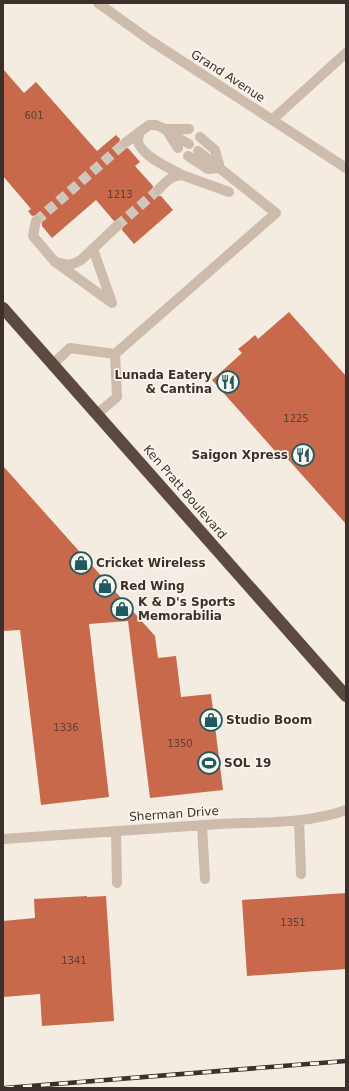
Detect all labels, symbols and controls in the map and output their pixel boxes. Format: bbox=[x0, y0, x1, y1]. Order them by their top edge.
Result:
street label: Grand Avenue bbox=[188, 47, 268, 105]
house number: 601 bbox=[24, 110, 44, 121]
house number: 1213 bbox=[107, 189, 133, 200]
place label: Lunada Eatery & Cantina bbox=[114, 368, 212, 396]
restaurant icon: Lunada Eatery & Cantina bbox=[215, 369, 241, 395]
house number: 1225 bbox=[283, 413, 309, 424]
street label: Ken Pratt Boulevard bbox=[141, 442, 229, 542]
restaurant icon: Saigon Xpress bbox=[290, 442, 316, 468]
place label: Saigon Xpress bbox=[191, 448, 288, 462]
shop icon: Cricket Wireless bbox=[68, 550, 94, 576]
place label: Cricket Wireless bbox=[96, 556, 206, 570]
shop icon: Red Wing bbox=[92, 573, 118, 599]
place label: Red Wing bbox=[120, 579, 185, 593]
place label: K & D's Sports Memorabilia bbox=[138, 595, 235, 623]
shop icon: K & D's Sports Memorabilia bbox=[109, 596, 135, 622]
shop icon: Studio Boom bbox=[198, 707, 224, 733]
place label: Studio Boom bbox=[226, 713, 312, 727]
house number: 1336 bbox=[53, 722, 79, 733]
house number: 1350 bbox=[167, 738, 193, 749]
sports icon: SOL 19 bbox=[196, 750, 222, 776]
place label: SOL 19 bbox=[224, 756, 271, 770]
street label: Sherman Drive bbox=[129, 804, 219, 824]
house number: 1351 bbox=[280, 917, 306, 928]
house number: 1341 bbox=[61, 955, 87, 966]

